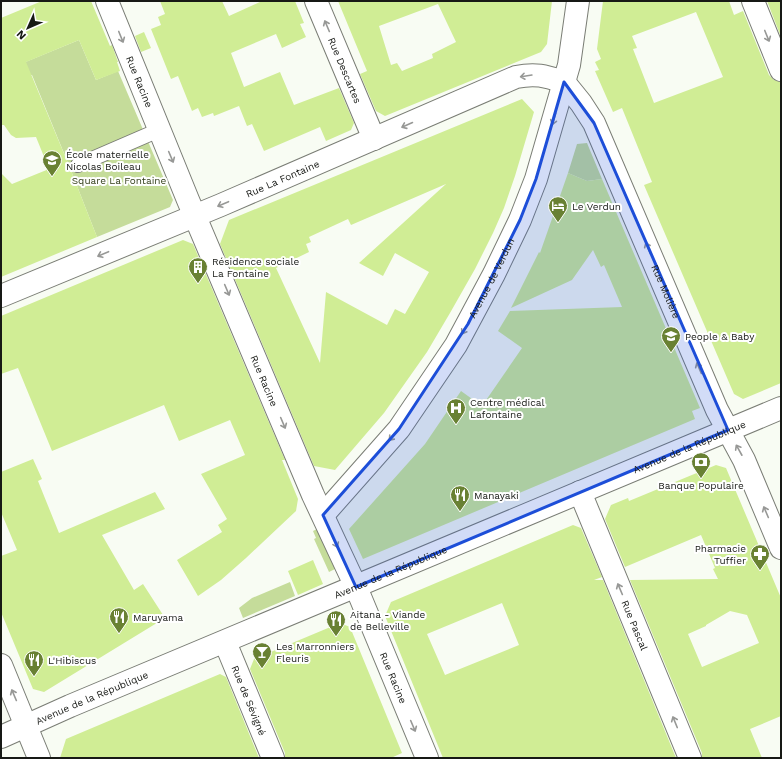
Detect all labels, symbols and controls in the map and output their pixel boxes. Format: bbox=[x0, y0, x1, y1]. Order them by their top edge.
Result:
north arrow bbox=[8, 8, 48, 48]
one-way arrow bbox=[322, 20, 330, 32]
text: N bbox=[14, 27, 29, 42]
one-way arrow bbox=[764, 29, 771, 41]
one-way arrow bbox=[118, 31, 126, 43]
street label: Rue Descartes bbox=[326, 35, 364, 105]
street label: Rue Racine bbox=[124, 54, 155, 109]
one-way arrow bbox=[520, 72, 533, 80]
one-way arrow bbox=[550, 112, 557, 125]
one-way arrow bbox=[401, 122, 413, 129]
school or university icon: École maternelle Nicolas Boileau bbox=[41, 149, 63, 177]
place label: École maternelle Nicolas Boileau bbox=[66, 149, 149, 172]
one-way arrow bbox=[167, 151, 175, 163]
street label: Rue La Fontaine bbox=[244, 158, 321, 199]
park label: Square La Fontaine bbox=[72, 175, 167, 186]
hotel icon: Le Verdun bbox=[547, 195, 569, 223]
one-way arrow bbox=[217, 201, 229, 208]
place label: Le Verdun bbox=[572, 201, 621, 212]
street label: Avenue de Verdun bbox=[466, 236, 516, 320]
one-way arrow bbox=[643, 243, 651, 255]
one-way arrow bbox=[97, 251, 109, 258]
building icon: Résidence sociale La Fontaine bbox=[187, 256, 209, 284]
place label: Résidence sociale La Fontaine bbox=[212, 256, 299, 279]
street label: Rue Molière bbox=[650, 263, 683, 320]
one-way arrow bbox=[223, 284, 231, 296]
one-way arrow bbox=[461, 323, 469, 335]
school or university icon: People & Baby bbox=[660, 325, 682, 353]
place label: People & Baby bbox=[685, 331, 755, 342]
street label: Rue Racine bbox=[249, 353, 280, 408]
one-way arrow bbox=[695, 362, 702, 374]
hospital icon: Centre médical Lafontaine bbox=[445, 397, 467, 425]
place label: Centre médical Lafontaine bbox=[470, 397, 545, 420]
one-way arrow bbox=[280, 416, 287, 428]
street label: Avenue de la République bbox=[631, 418, 747, 475]
one-way arrow bbox=[388, 431, 397, 442]
one-way arrow bbox=[735, 444, 742, 456]
bank icon: Banque Populaire bbox=[690, 451, 712, 479]
place label: Banque Populaire bbox=[658, 480, 744, 491]
restaurant icon: Manayaki bbox=[449, 484, 471, 512]
place label: Manayaki bbox=[474, 490, 519, 501]
one-way arrow bbox=[762, 507, 769, 519]
one-way arrow bbox=[332, 535, 339, 547]
street label: Avenue de la République bbox=[332, 543, 449, 600]
place label: Pharmacie Tuffier bbox=[695, 543, 746, 566]
pharmacy icon: Pharmacie Tuffier bbox=[749, 543, 771, 571]
one-way arrow bbox=[616, 583, 623, 595]
street label: Rue Pascal bbox=[620, 598, 650, 652]
restaurant icon: Maruyama bbox=[108, 606, 130, 634]
restaurant icon: Aitana - Viande de Belleville bbox=[325, 609, 347, 637]
place label: Aitana - Viande de Belleville bbox=[350, 609, 426, 632]
place label: Maruyama bbox=[133, 612, 184, 623]
bar icon: Les Marronniers Fleuris bbox=[251, 641, 273, 669]
place label: Les Marronniers Fleuris bbox=[276, 641, 354, 664]
restaurant icon: L'Hibiscus bbox=[23, 649, 45, 677]
street label: Rue Racine bbox=[378, 650, 409, 705]
place label: L'Hibiscus bbox=[48, 655, 96, 666]
street label: Rue de Sévigné bbox=[230, 664, 269, 737]
street label: Avenue de la République bbox=[34, 668, 150, 726]
one-way arrow bbox=[10, 690, 17, 702]
one-way arrow bbox=[671, 716, 678, 728]
one-way arrow bbox=[410, 720, 418, 732]

